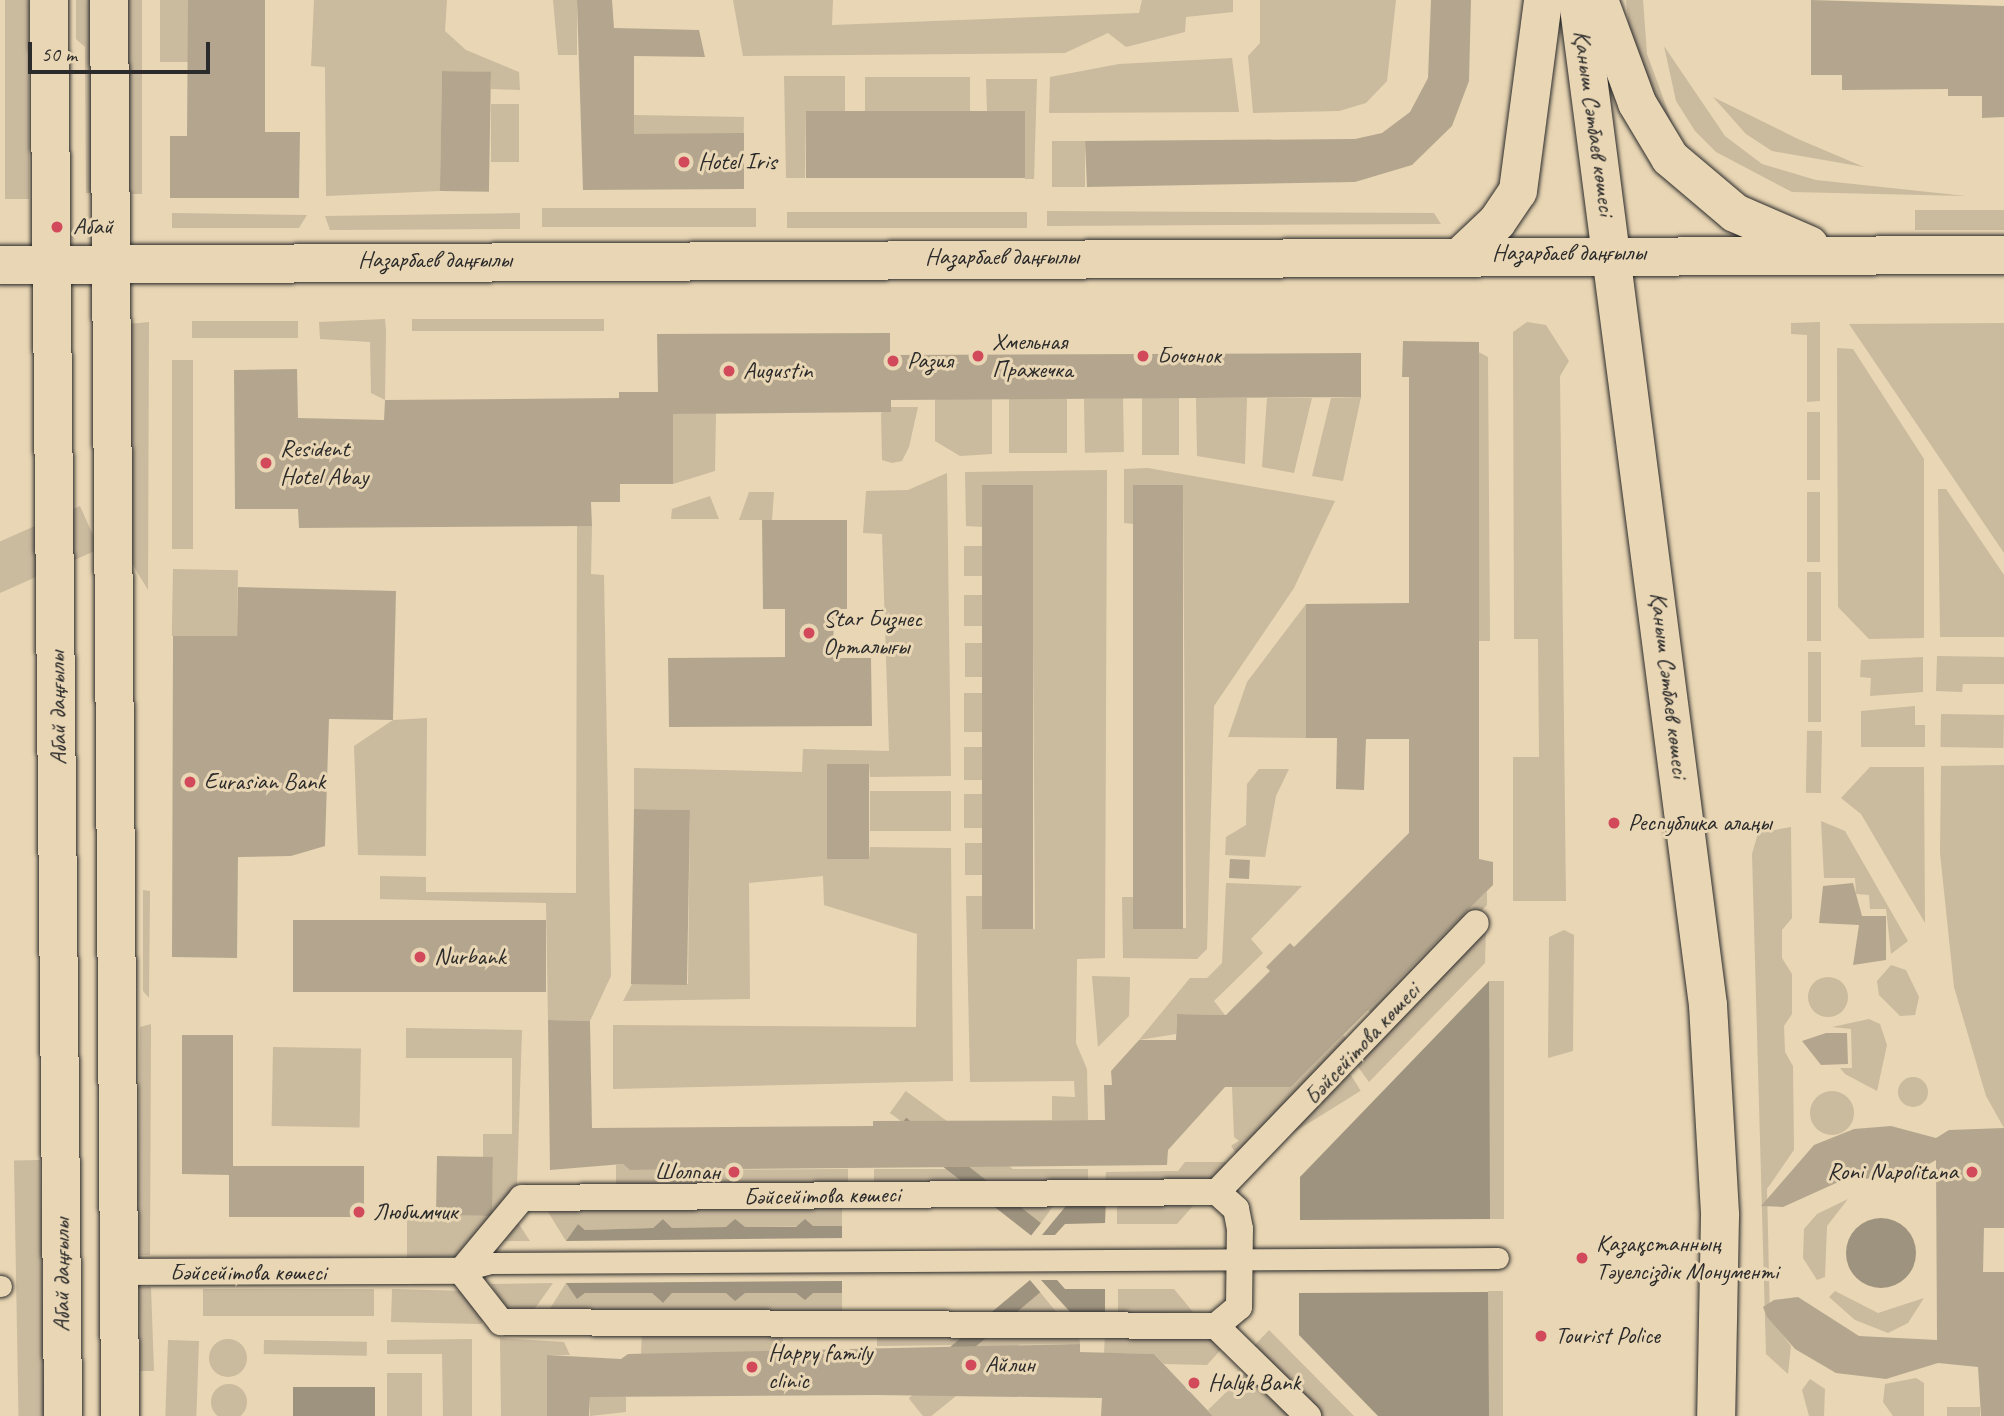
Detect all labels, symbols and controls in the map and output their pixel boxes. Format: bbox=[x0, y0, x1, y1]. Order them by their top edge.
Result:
scale bar bbox=[32, 28, 214, 72]
street label: Қаныш Сәтбаев көшесі bbox=[1567, 28, 1621, 218]
text: 50 m bbox=[41, 41, 77, 67]
place label: Hotel Iris bbox=[698, 148, 776, 176]
marker: Hotel Iris bbox=[676, 154, 692, 170]
place label: Абай bbox=[73, 213, 113, 241]
marker: Абай bbox=[47, 217, 67, 237]
street label: Назарбаев даңғылы bbox=[1491, 239, 1647, 267]
street label: Назарбаев даңғылы bbox=[924, 243, 1080, 271]
street label: Назарбаев даңғылы bbox=[357, 246, 513, 274]
place label: Хмельная Пражечка bbox=[992, 328, 1073, 384]
place label: Бочонок bbox=[1157, 342, 1221, 370]
place label: Разия bbox=[907, 347, 953, 375]
marker: Хмельная Пражечка bbox=[970, 348, 986, 364]
marker: Бочонок bbox=[1135, 348, 1151, 364]
marker: Разия bbox=[885, 353, 901, 369]
place label: Augustin bbox=[743, 357, 813, 385]
marker: Augustin bbox=[721, 363, 737, 379]
place label: Resident Hotel Abay bbox=[280, 435, 369, 491]
marker: Resident Hotel Abay bbox=[258, 455, 274, 471]
street label: Қаныш Сәтбаев көшесі bbox=[1643, 590, 1695, 780]
place label: Star Бизнес Орталығы bbox=[823, 605, 922, 661]
marker: Star Бизнес Орталығы bbox=[801, 625, 817, 641]
street label: Абай даңғылы bbox=[43, 651, 73, 765]
place label: Eurasian Bank bbox=[204, 768, 326, 796]
marker: Eurasian Bank bbox=[182, 774, 198, 790]
place label: Республика алаңы bbox=[1628, 809, 1774, 837]
marker: Республика алаңы bbox=[1606, 815, 1622, 831]
place label: Nurbank bbox=[434, 943, 506, 971]
marker: Nurbank bbox=[412, 949, 428, 965]
street label: Бәйсейітова көшесі bbox=[1298, 977, 1426, 1111]
place label: Шолпан bbox=[655, 1158, 720, 1186]
place label: Roni Napolitana bbox=[1826, 1158, 1958, 1186]
marker: Шолпан bbox=[726, 1164, 742, 1180]
marker: Roni Napolitana bbox=[1964, 1164, 1980, 1180]
street label: Бәйсейітова көшесі bbox=[743, 1180, 901, 1212]
place label: Любимчик bbox=[373, 1198, 457, 1226]
marker: Любимчик bbox=[351, 1204, 367, 1220]
street label: Абай даңғылы bbox=[48, 1218, 76, 1332]
place label: Қазақстанның Тәуелсіздік Монументі bbox=[1596, 1230, 1778, 1286]
marker: Қазақстанның Тәуелсіздік Монументі bbox=[1574, 1250, 1590, 1266]
street label: Бәйсейітова көшесі bbox=[170, 1259, 326, 1287]
place label: Tourist Police bbox=[1555, 1322, 1660, 1350]
marker: Tourist Police bbox=[1533, 1328, 1549, 1344]
place label: Happy family clinic bbox=[768, 1339, 873, 1395]
place label: Айлин bbox=[985, 1351, 1035, 1379]
marker: Happy family clinic bbox=[742, 1357, 762, 1377]
marker: Айлин bbox=[963, 1357, 979, 1373]
place label: Halyk Bank bbox=[1208, 1369, 1301, 1397]
marker: Halyk Bank bbox=[1186, 1375, 1202, 1391]

